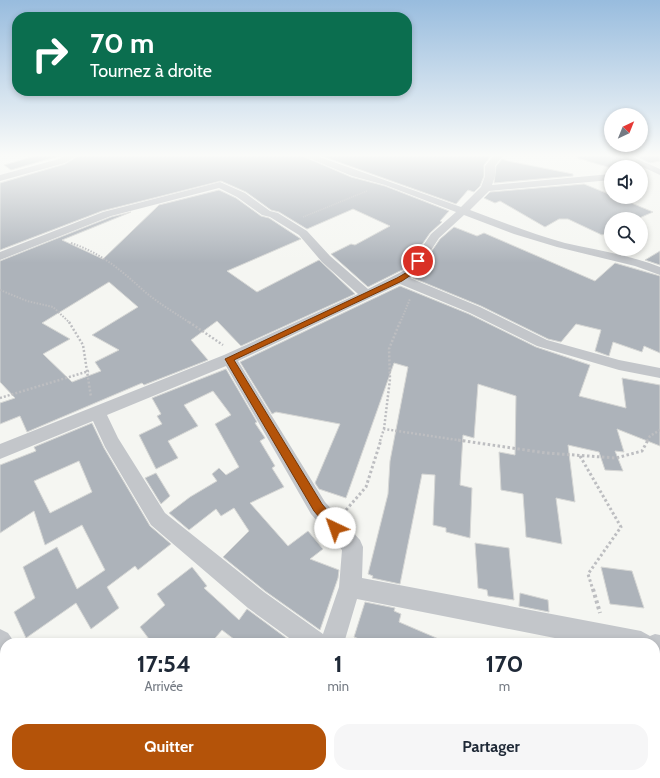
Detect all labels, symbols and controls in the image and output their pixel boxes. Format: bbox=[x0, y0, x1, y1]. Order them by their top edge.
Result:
text: 70 m bbox=[90, 26, 154, 60]
icon: right bbox=[24, 28, 76, 80]
text: Tournez à droite bbox=[90, 60, 212, 82]
north arrow bbox=[604, 108, 648, 152]
map controls bbox=[604, 108, 648, 256]
button: sound bbox=[604, 160, 648, 204]
button: search bbox=[604, 212, 648, 256]
pin bbox=[401, 244, 435, 278]
icon: arrive bbox=[407, 250, 429, 272]
position arrow bbox=[314, 507, 356, 549]
text: 17:54 bbox=[137, 649, 191, 678]
text: 1 bbox=[334, 649, 343, 678]
text: 170 bbox=[486, 649, 523, 678]
text: Arrivée bbox=[144, 678, 183, 694]
text: min bbox=[327, 678, 349, 694]
text: m bbox=[499, 678, 510, 694]
button: Quitter bbox=[12, 724, 326, 770]
button: Partager bbox=[334, 724, 648, 770]

